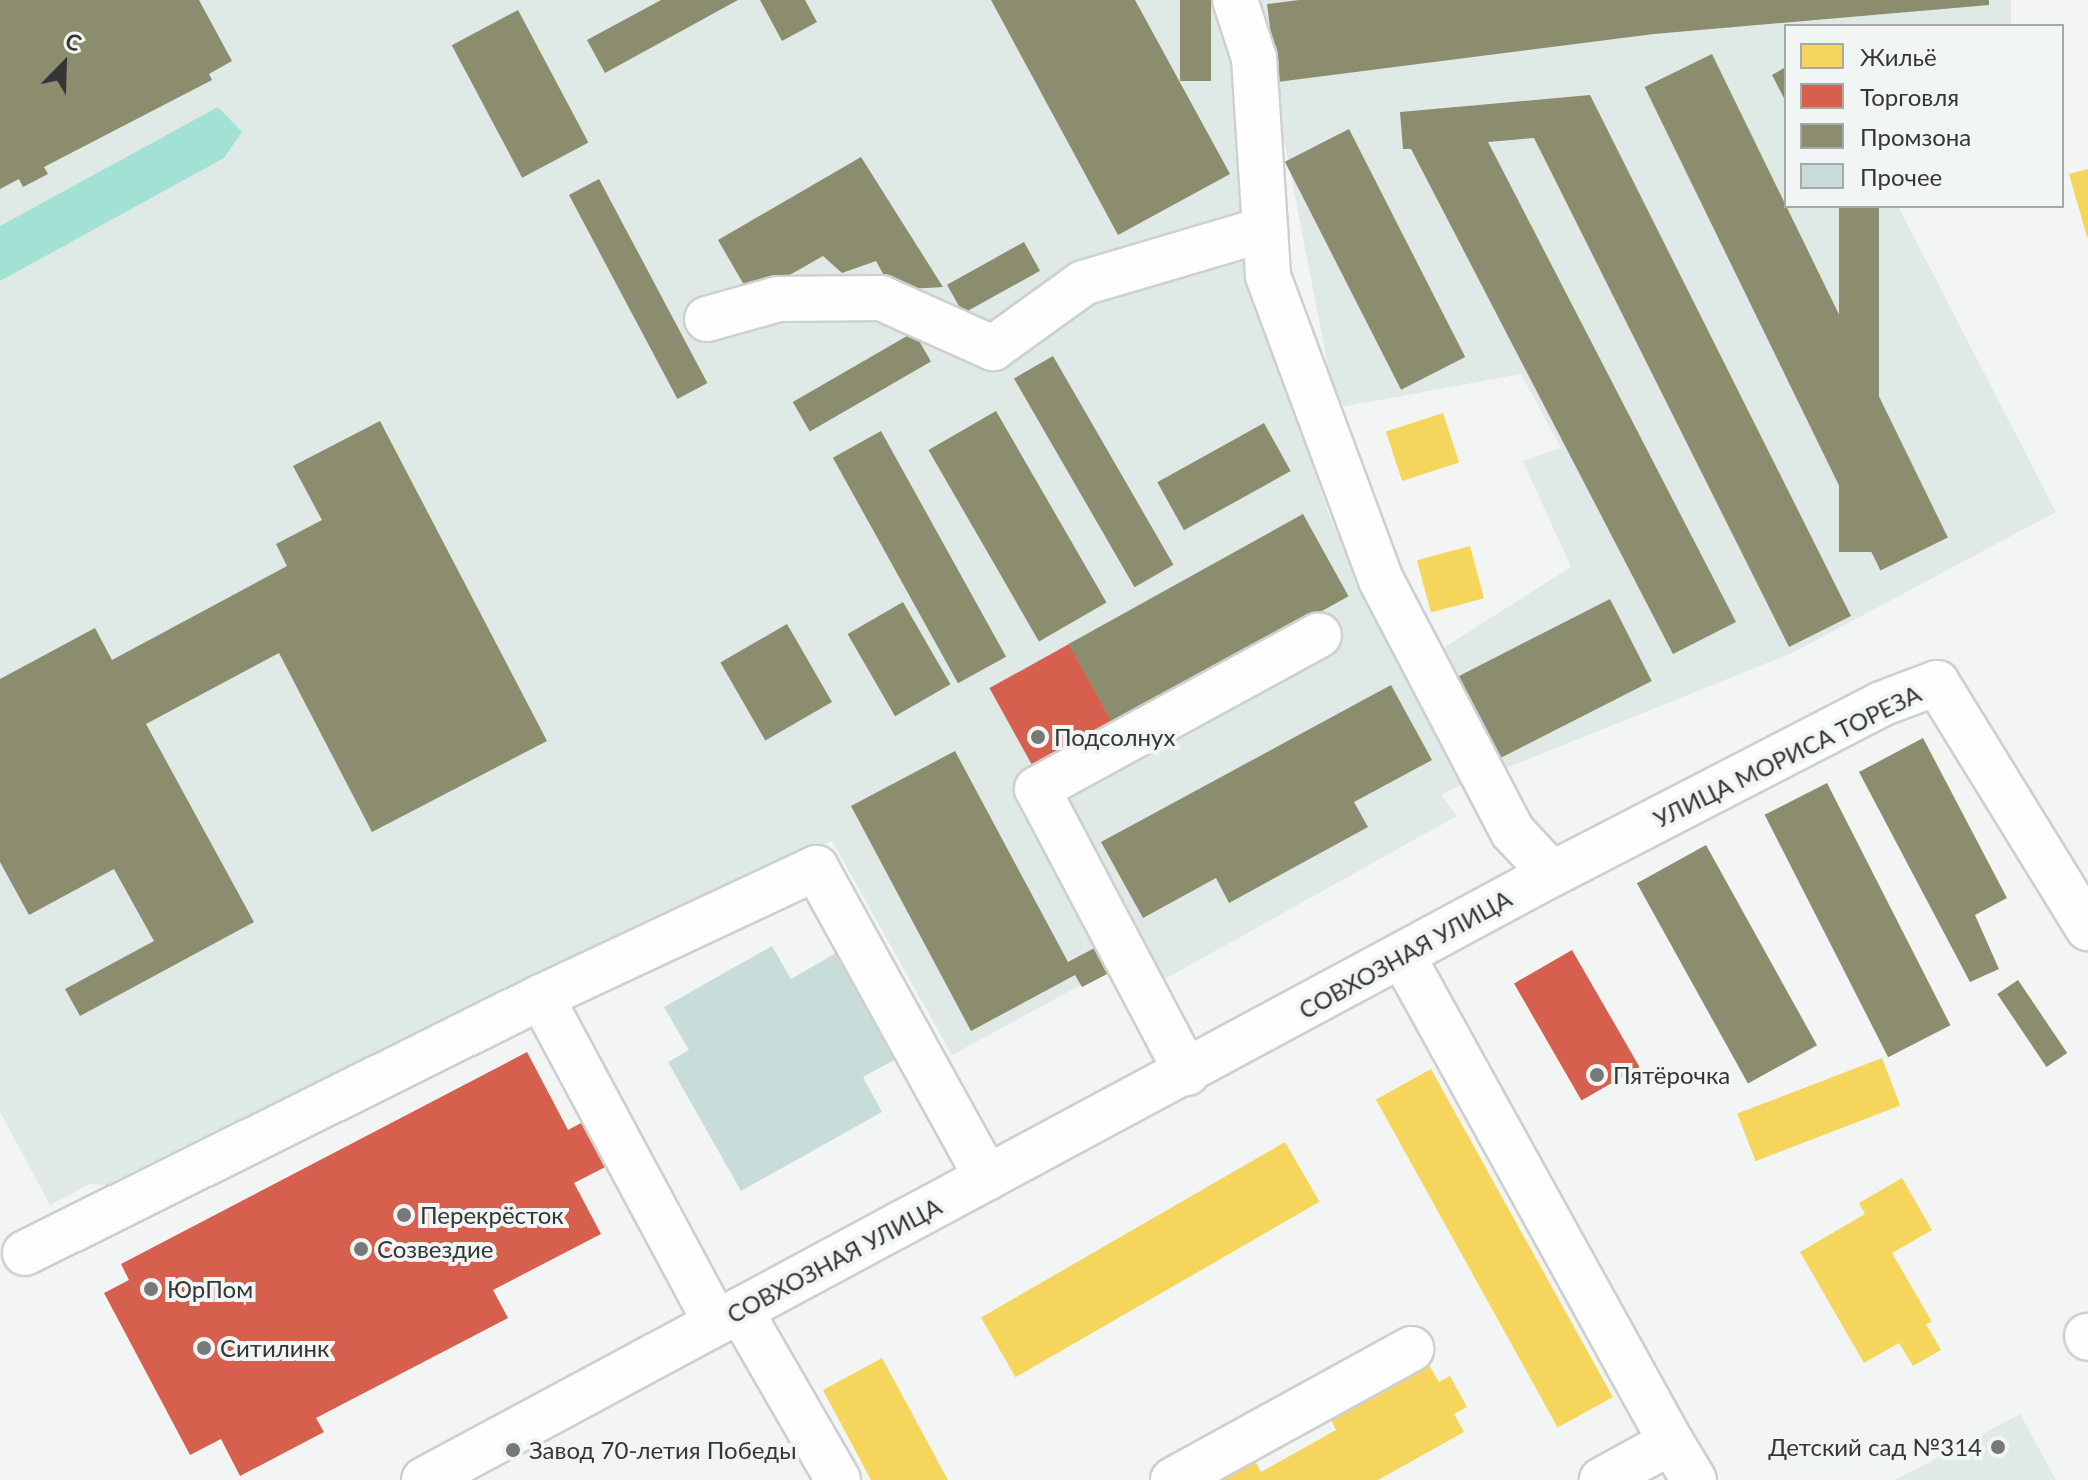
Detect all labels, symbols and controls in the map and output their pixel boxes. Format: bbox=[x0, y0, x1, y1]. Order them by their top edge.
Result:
north arrow bbox=[24, 24, 104, 104]
legend bbox=[1784, 24, 2064, 208]
text: С bbox=[62, 26, 86, 57]
text: Жильё bbox=[1860, 42, 1937, 71]
text: Торговля bbox=[1860, 82, 1959, 111]
text: Промзона bbox=[1860, 122, 1971, 151]
text: Прочее bbox=[1860, 162, 1942, 191]
street label: УЛИЦА МОРИСА ТОРЕЗА bbox=[1649, 679, 1925, 833]
place label: Подсолнух bbox=[1054, 723, 1175, 751]
marker: Подсолнух bbox=[1029, 728, 1047, 746]
street label: СОВХОЗНАЯ УЛИЦА bbox=[1294, 884, 1516, 1024]
place label: Пятёрочка bbox=[1613, 1061, 1730, 1089]
marker: Пятёрочка bbox=[1588, 1066, 1606, 1084]
street label: СОВХОЗНАЯ УЛИЦА bbox=[722, 1191, 946, 1329]
place label: Перекрёсток bbox=[420, 1201, 564, 1229]
marker: Перекрёсток bbox=[395, 1206, 413, 1224]
place label: Созвездие bbox=[377, 1235, 494, 1263]
marker: Созвездие bbox=[352, 1240, 370, 1258]
place label: ЮрПом bbox=[167, 1275, 253, 1303]
marker: ЮрПом bbox=[142, 1280, 160, 1298]
place label: Ситилинк bbox=[220, 1334, 329, 1362]
marker: Ситилинк bbox=[195, 1339, 213, 1357]
place label: Детский сад №314 bbox=[1768, 1433, 1982, 1461]
place label: Завод 70-летия Победы bbox=[529, 1436, 796, 1464]
marker: Детский сад №314 bbox=[1989, 1438, 2007, 1456]
marker: Завод 70-летия Победы bbox=[504, 1441, 522, 1459]

